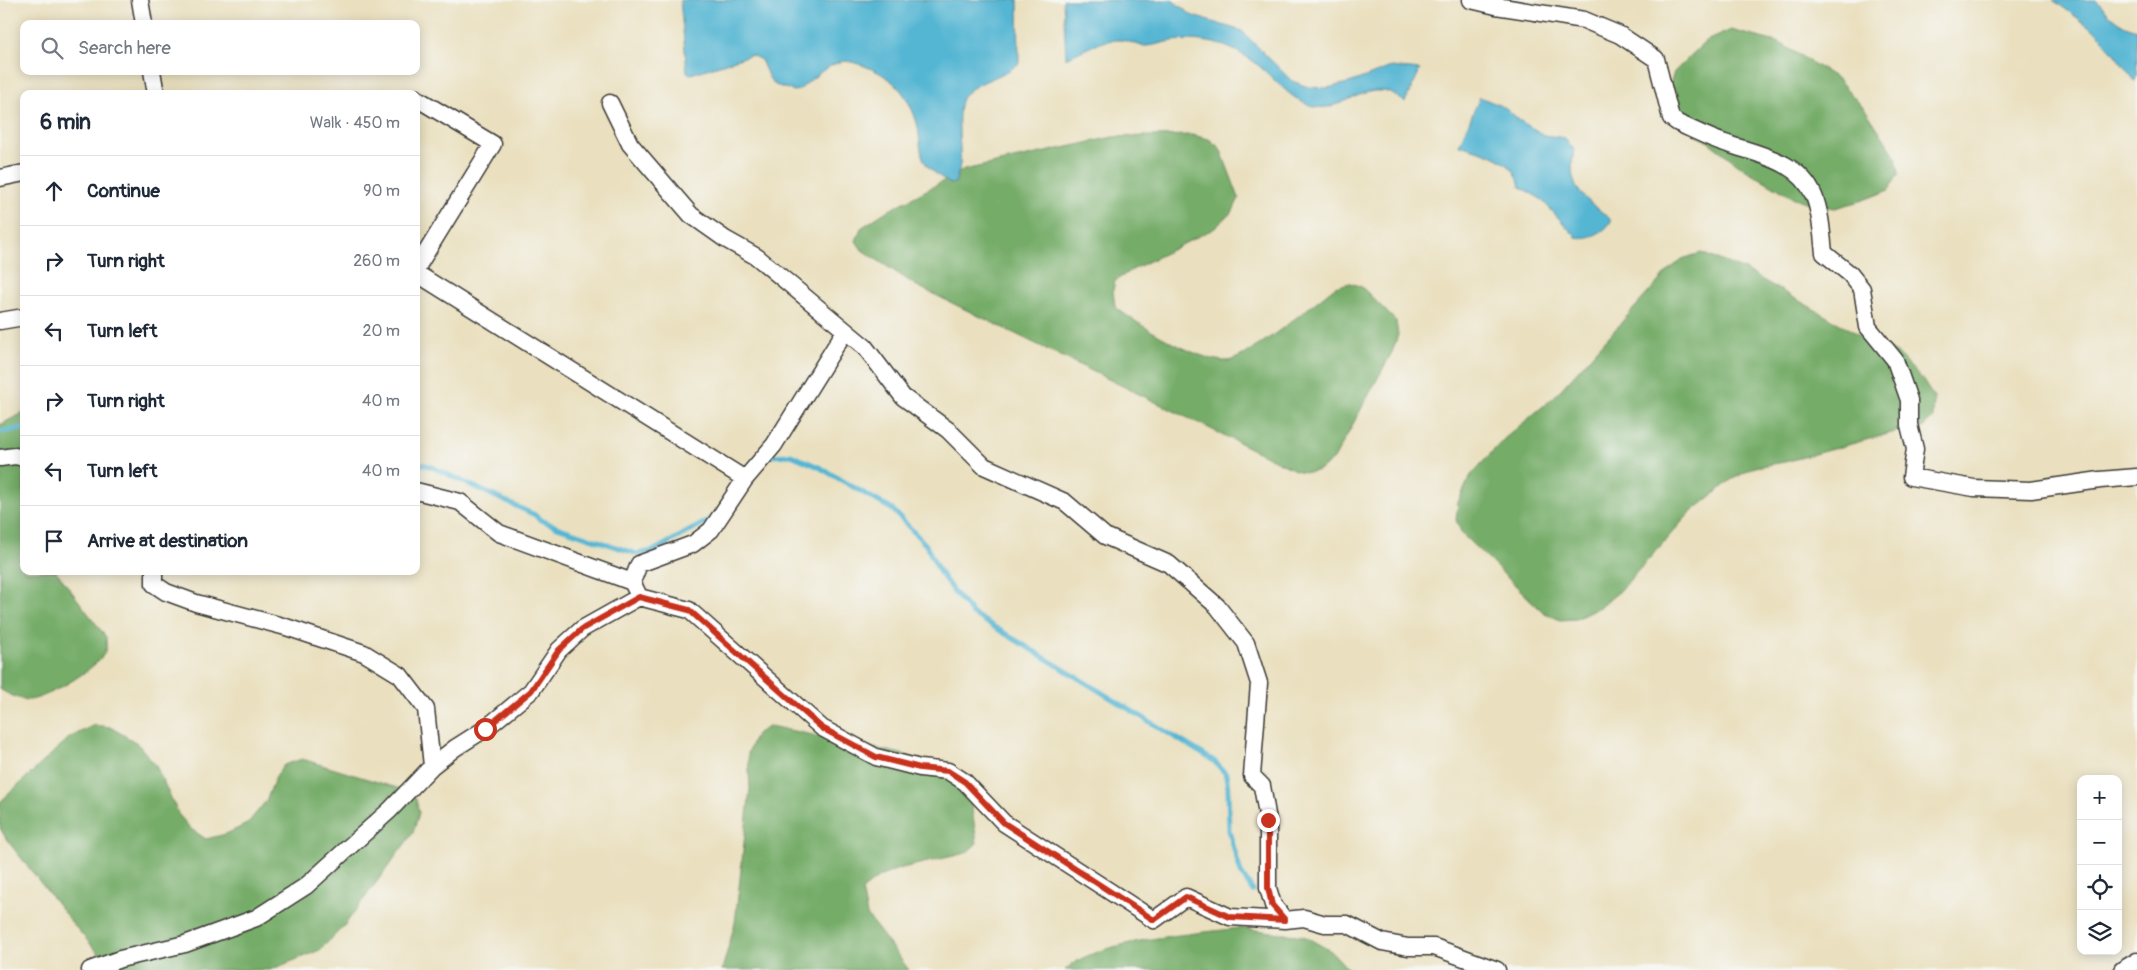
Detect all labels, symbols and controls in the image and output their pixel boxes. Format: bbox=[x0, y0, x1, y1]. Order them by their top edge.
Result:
search box bbox=[20, 20, 420, 75]
icon: search bbox=[38, 34, 66, 62]
text: Search here bbox=[78, 36, 171, 60]
text: 6 min bbox=[40, 109, 91, 136]
text: Walk · 450 m bbox=[310, 113, 400, 133]
icon: ahead bbox=[40, 177, 68, 205]
text: Continue bbox=[87, 179, 160, 203]
text: 90 m bbox=[363, 181, 400, 201]
icon: right bbox=[40, 247, 68, 275]
text: Turn right bbox=[87, 249, 165, 273]
text: 260 m bbox=[353, 251, 400, 271]
icon: left bbox=[40, 317, 68, 345]
text: Turn left bbox=[87, 319, 157, 343]
text: 20 m bbox=[362, 321, 400, 341]
icon: right bbox=[40, 387, 68, 415]
text: Turn right bbox=[87, 389, 165, 413]
text: 40 m bbox=[362, 391, 400, 411]
icon: left bbox=[40, 457, 68, 485]
text: Turn left bbox=[87, 459, 157, 483]
text: 40 m bbox=[362, 461, 400, 481]
icon: arrive bbox=[40, 527, 68, 555]
text: Arrive at destination bbox=[87, 529, 248, 553]
route start bbox=[474, 718, 497, 741]
map controls bbox=[2077, 775, 2122, 955]
button: + bbox=[2077, 775, 2122, 820]
route end bbox=[1257, 809, 1280, 832]
button: − bbox=[2077, 820, 2122, 865]
button: locate bbox=[2077, 865, 2122, 910]
button: layers bbox=[2077, 910, 2122, 955]

